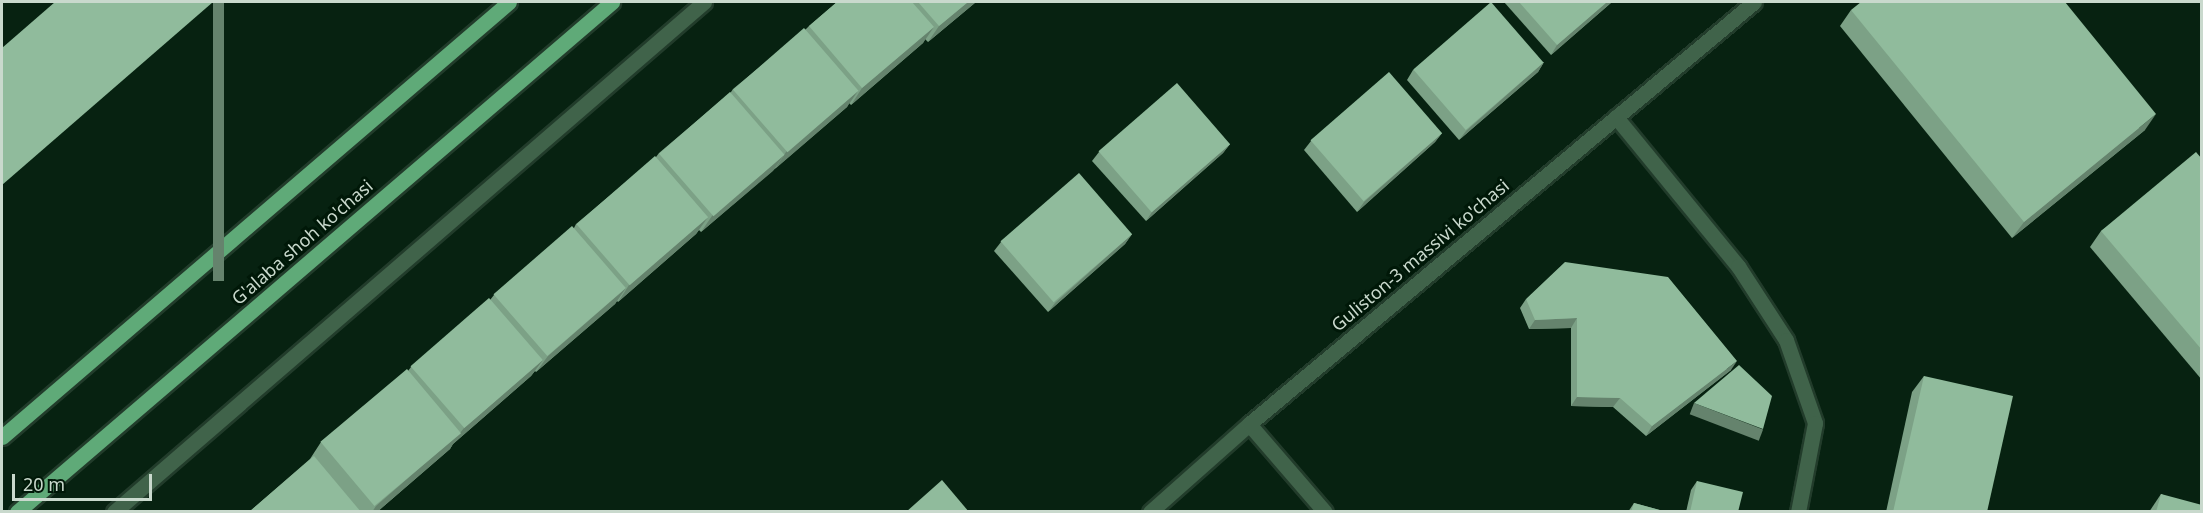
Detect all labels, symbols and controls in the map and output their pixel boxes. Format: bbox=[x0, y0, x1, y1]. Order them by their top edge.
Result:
street label: Guliston-3 massivi ko'chasi bbox=[1327, 174, 1513, 336]
street label: G'alaba shoh ko'chasi bbox=[227, 175, 377, 309]
scale bar bbox=[15, 462, 154, 500]
text: 20 m bbox=[23, 472, 65, 496]

